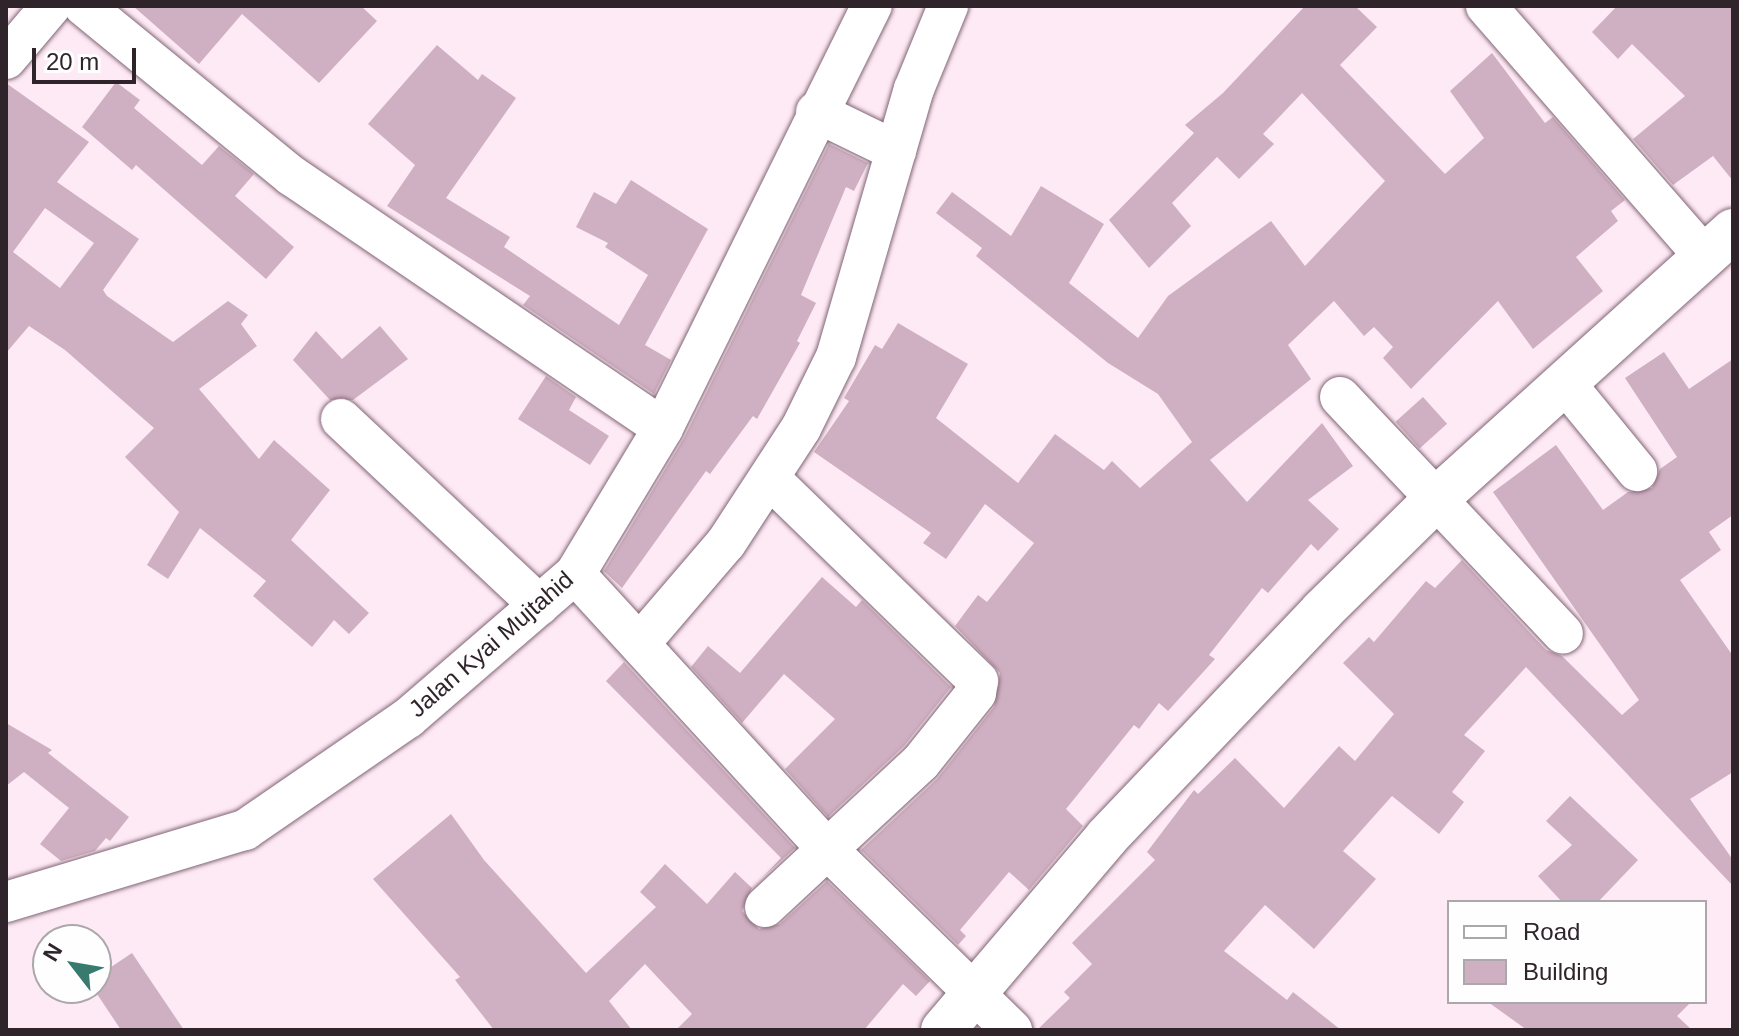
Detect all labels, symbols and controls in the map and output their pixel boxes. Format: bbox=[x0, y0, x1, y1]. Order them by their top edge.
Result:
scale bar bbox=[36, 32, 140, 82]
text: 20 m bbox=[46, 48, 99, 75]
street label: Jalan Kyai Mujtahid bbox=[403, 565, 579, 723]
legend bbox=[1447, 900, 1707, 1004]
text: Road bbox=[1523, 918, 1580, 945]
north arrow bbox=[32, 924, 112, 1004]
text: N bbox=[38, 939, 68, 966]
text: Building bbox=[1523, 958, 1608, 985]

